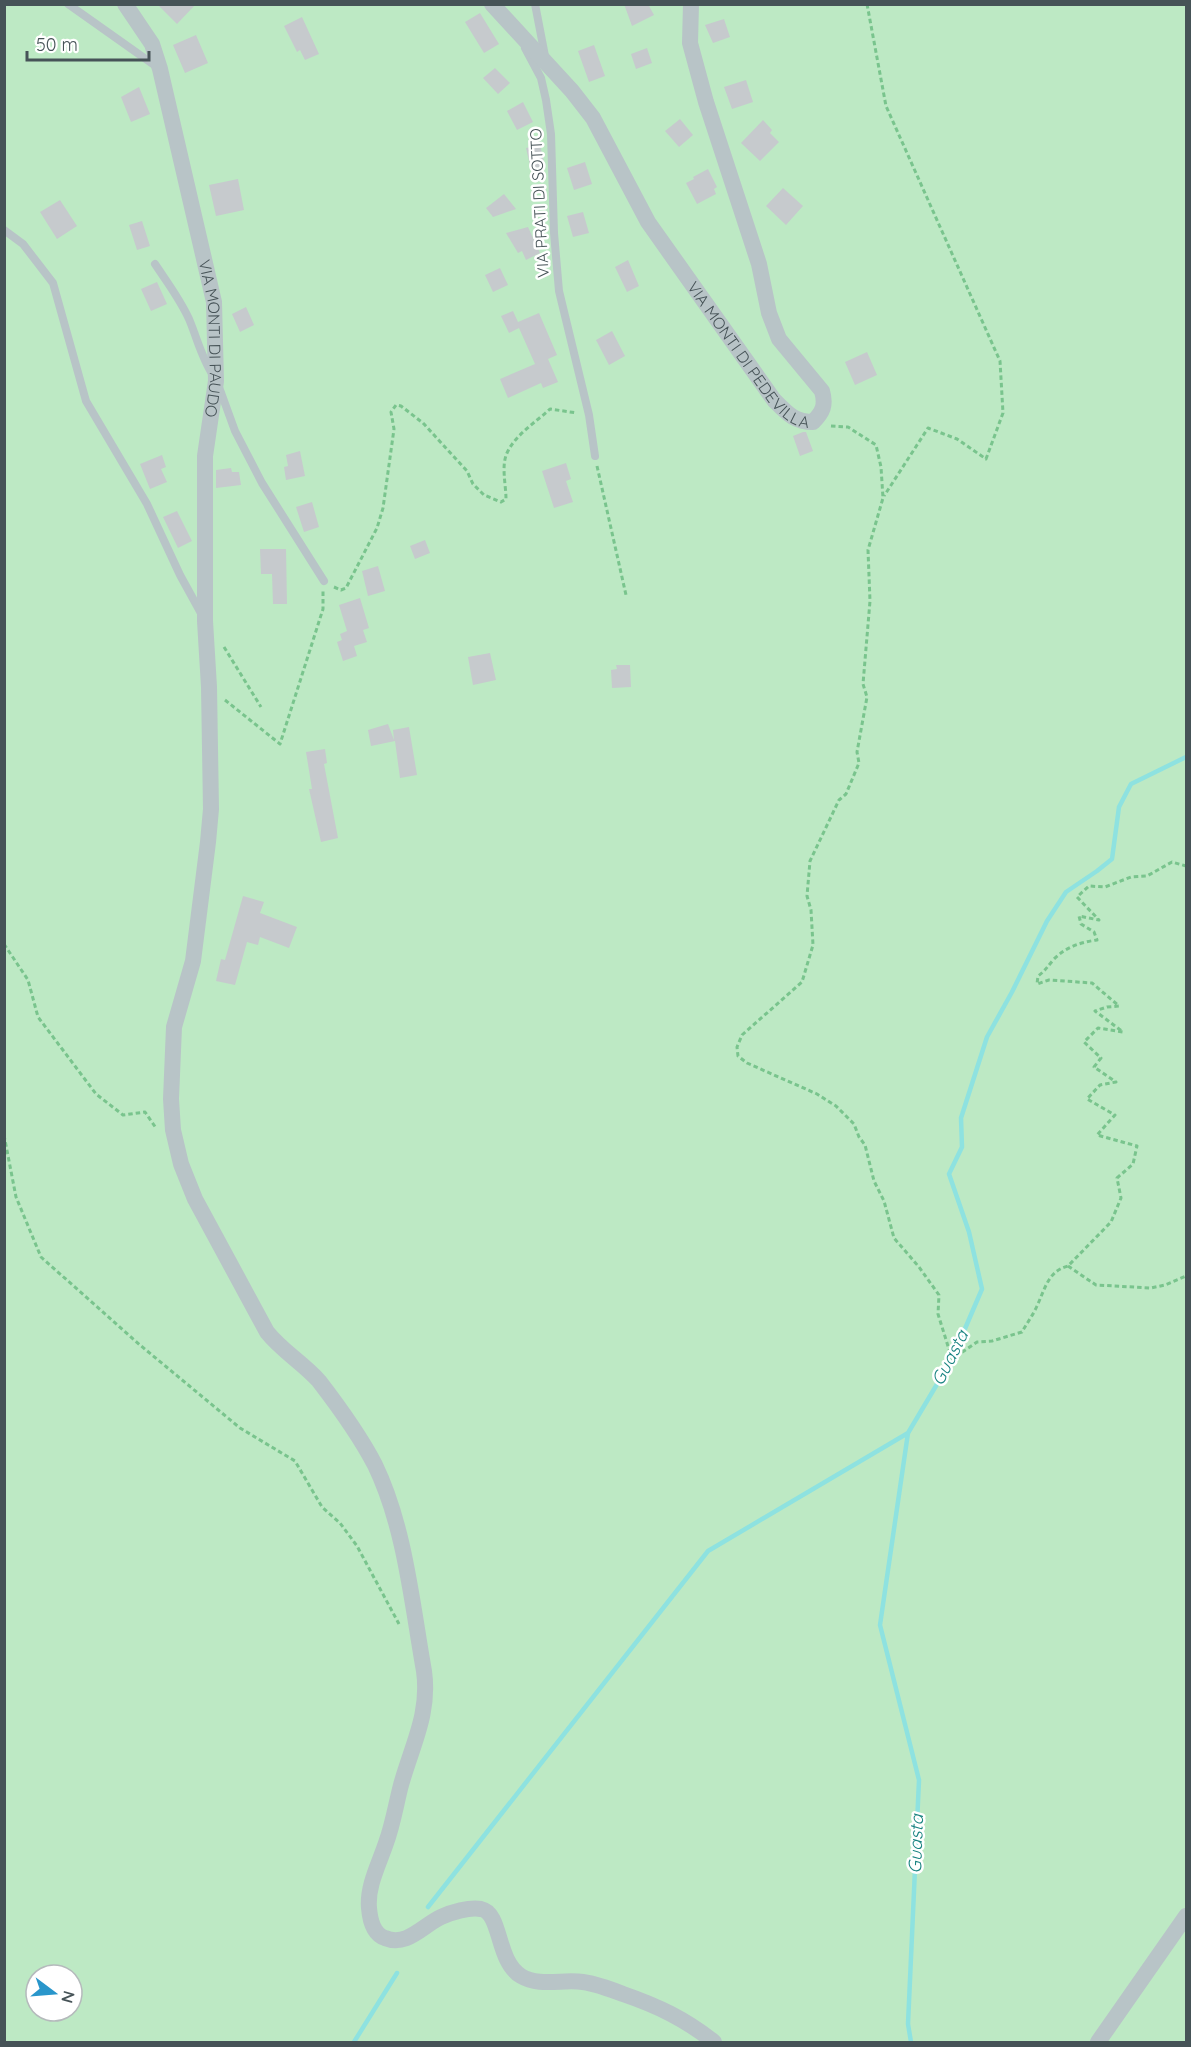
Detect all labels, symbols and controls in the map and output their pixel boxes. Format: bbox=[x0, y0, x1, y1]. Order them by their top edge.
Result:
scale bar bbox=[27, 24, 148, 62]
text: 50 m bbox=[36, 33, 78, 56]
street label: VIA PRATI DI SOTTO bbox=[525, 128, 553, 278]
street label: VIA MONTI DI PAUDO bbox=[195, 258, 226, 419]
street label: VIA MONTI DI PEDEVILLA bbox=[683, 277, 811, 432]
water label: Guasta bbox=[926, 1325, 974, 1389]
water label: Guasta bbox=[903, 1813, 928, 1874]
north arrow bbox=[24, 1963, 84, 2023]
text: N bbox=[57, 1989, 80, 2006]

